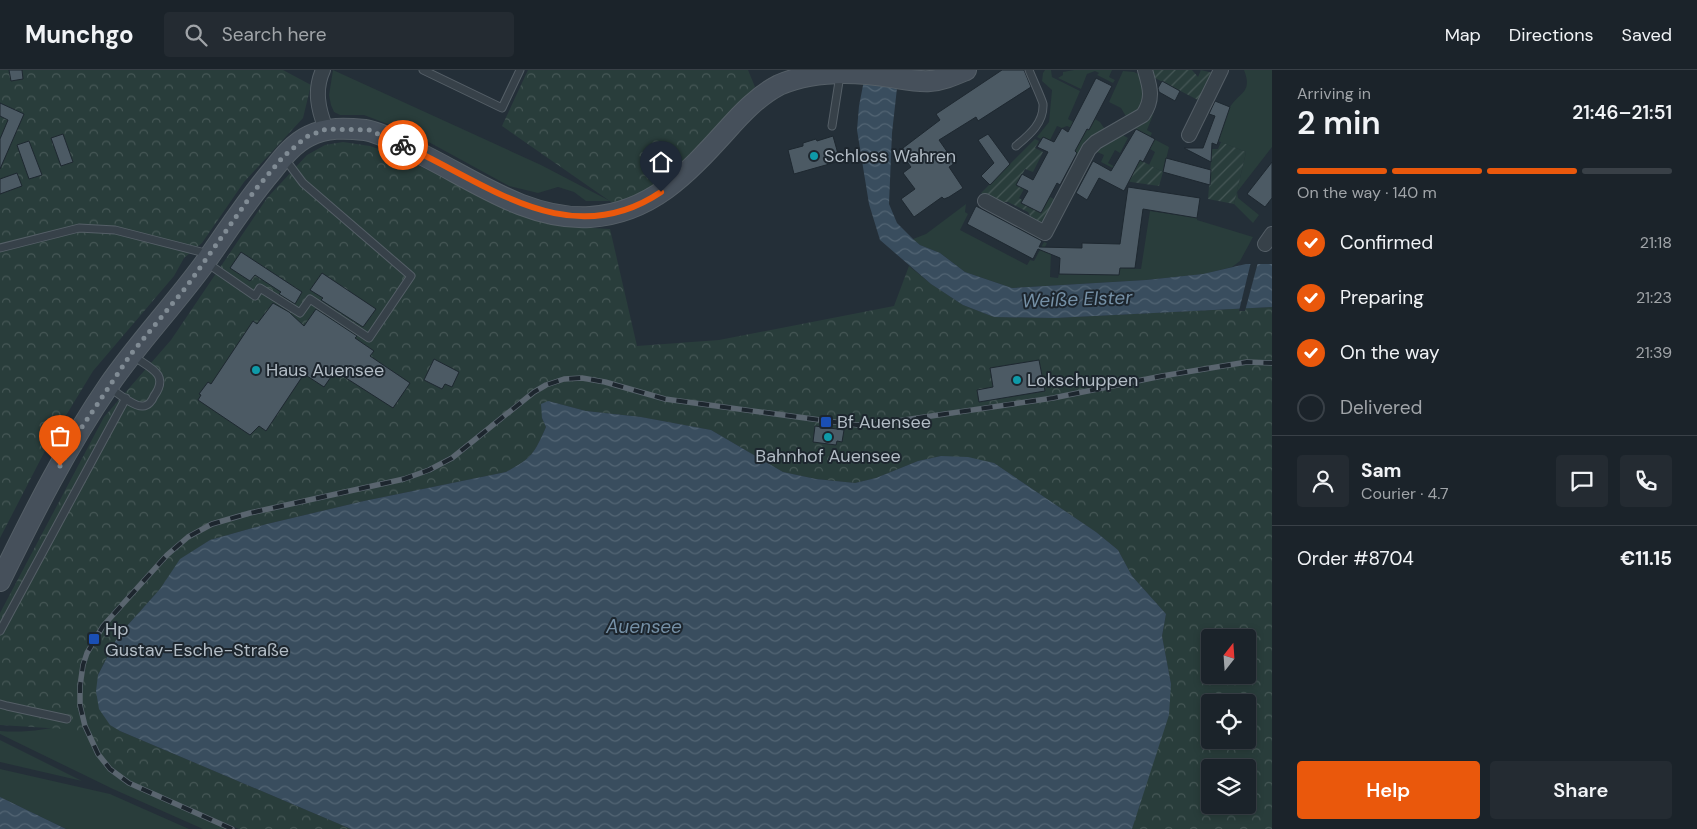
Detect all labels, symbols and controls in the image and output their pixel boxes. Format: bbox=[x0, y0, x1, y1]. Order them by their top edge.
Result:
search box bbox=[164, 12, 514, 57]
text: Munchgo bbox=[25, 19, 134, 50]
icon: search bbox=[182, 21, 210, 49]
text: Search here bbox=[222, 22, 327, 47]
text: Map bbox=[1445, 23, 1481, 47]
text: Directions bbox=[1509, 23, 1594, 47]
text: Saved bbox=[1622, 23, 1672, 47]
text: Arriving in bbox=[1297, 83, 1371, 104]
text: 21:46–21:51 bbox=[1572, 100, 1672, 125]
text: 2 min bbox=[1297, 102, 1381, 144]
courier bbox=[378, 120, 428, 170]
icon: bike bbox=[389, 131, 417, 159]
pin bbox=[640, 141, 682, 192]
place label: Schloss Wahren bbox=[824, 144, 956, 168]
icon: home bbox=[647, 148, 675, 176]
marker: Schloss Wahren bbox=[808, 150, 820, 162]
text: On the way · 140 m bbox=[1297, 182, 1437, 203]
icon: check bbox=[1297, 229, 1325, 257]
text: Confirmed bbox=[1340, 230, 1433, 255]
text: 21:18 bbox=[1640, 232, 1672, 253]
icon: check bbox=[1297, 284, 1325, 312]
water label: Weiße Elster bbox=[1021, 285, 1134, 313]
text: Preparing bbox=[1340, 285, 1424, 310]
text: 21:23 bbox=[1636, 287, 1672, 308]
icon: check bbox=[1297, 339, 1325, 367]
text: On the way bbox=[1340, 340, 1440, 365]
text: 21:39 bbox=[1636, 342, 1672, 363]
place label: Haus Auensee bbox=[266, 358, 384, 382]
marker: Haus Auensee bbox=[250, 364, 262, 376]
place label: Lokschuppen bbox=[1027, 368, 1138, 392]
marker: Lokschuppen bbox=[1011, 374, 1023, 386]
text: Delivered bbox=[1340, 395, 1422, 420]
place label: Bf Auensee bbox=[837, 410, 931, 434]
pin bbox=[39, 415, 81, 466]
marker: Bf Auensee bbox=[819, 415, 833, 429]
icon: bag bbox=[46, 422, 74, 450]
marker: Bahnhof Auensee bbox=[822, 431, 834, 443]
place label: Bahnhof Auensee bbox=[755, 444, 901, 468]
button: person bbox=[1297, 455, 1349, 507]
button: chat bbox=[1556, 455, 1608, 507]
button: phone bbox=[1620, 455, 1672, 507]
text: Sam bbox=[1361, 458, 1402, 483]
text: Courier · 4.7 bbox=[1361, 483, 1449, 504]
text: Order #8704 bbox=[1297, 546, 1414, 571]
text: €11.15 bbox=[1620, 546, 1672, 571]
water label: Auensee bbox=[605, 614, 682, 639]
place label: Hp Gustav-Esche-Straße bbox=[105, 617, 289, 662]
north arrow bbox=[1201, 629, 1256, 684]
map controls bbox=[1201, 629, 1256, 814]
marker: Hp Gustav-Esche-Straße bbox=[87, 632, 101, 646]
button: locate bbox=[1201, 694, 1256, 749]
button: layers bbox=[1201, 759, 1256, 814]
button: Help bbox=[1297, 761, 1480, 819]
button: Share bbox=[1490, 761, 1672, 819]

